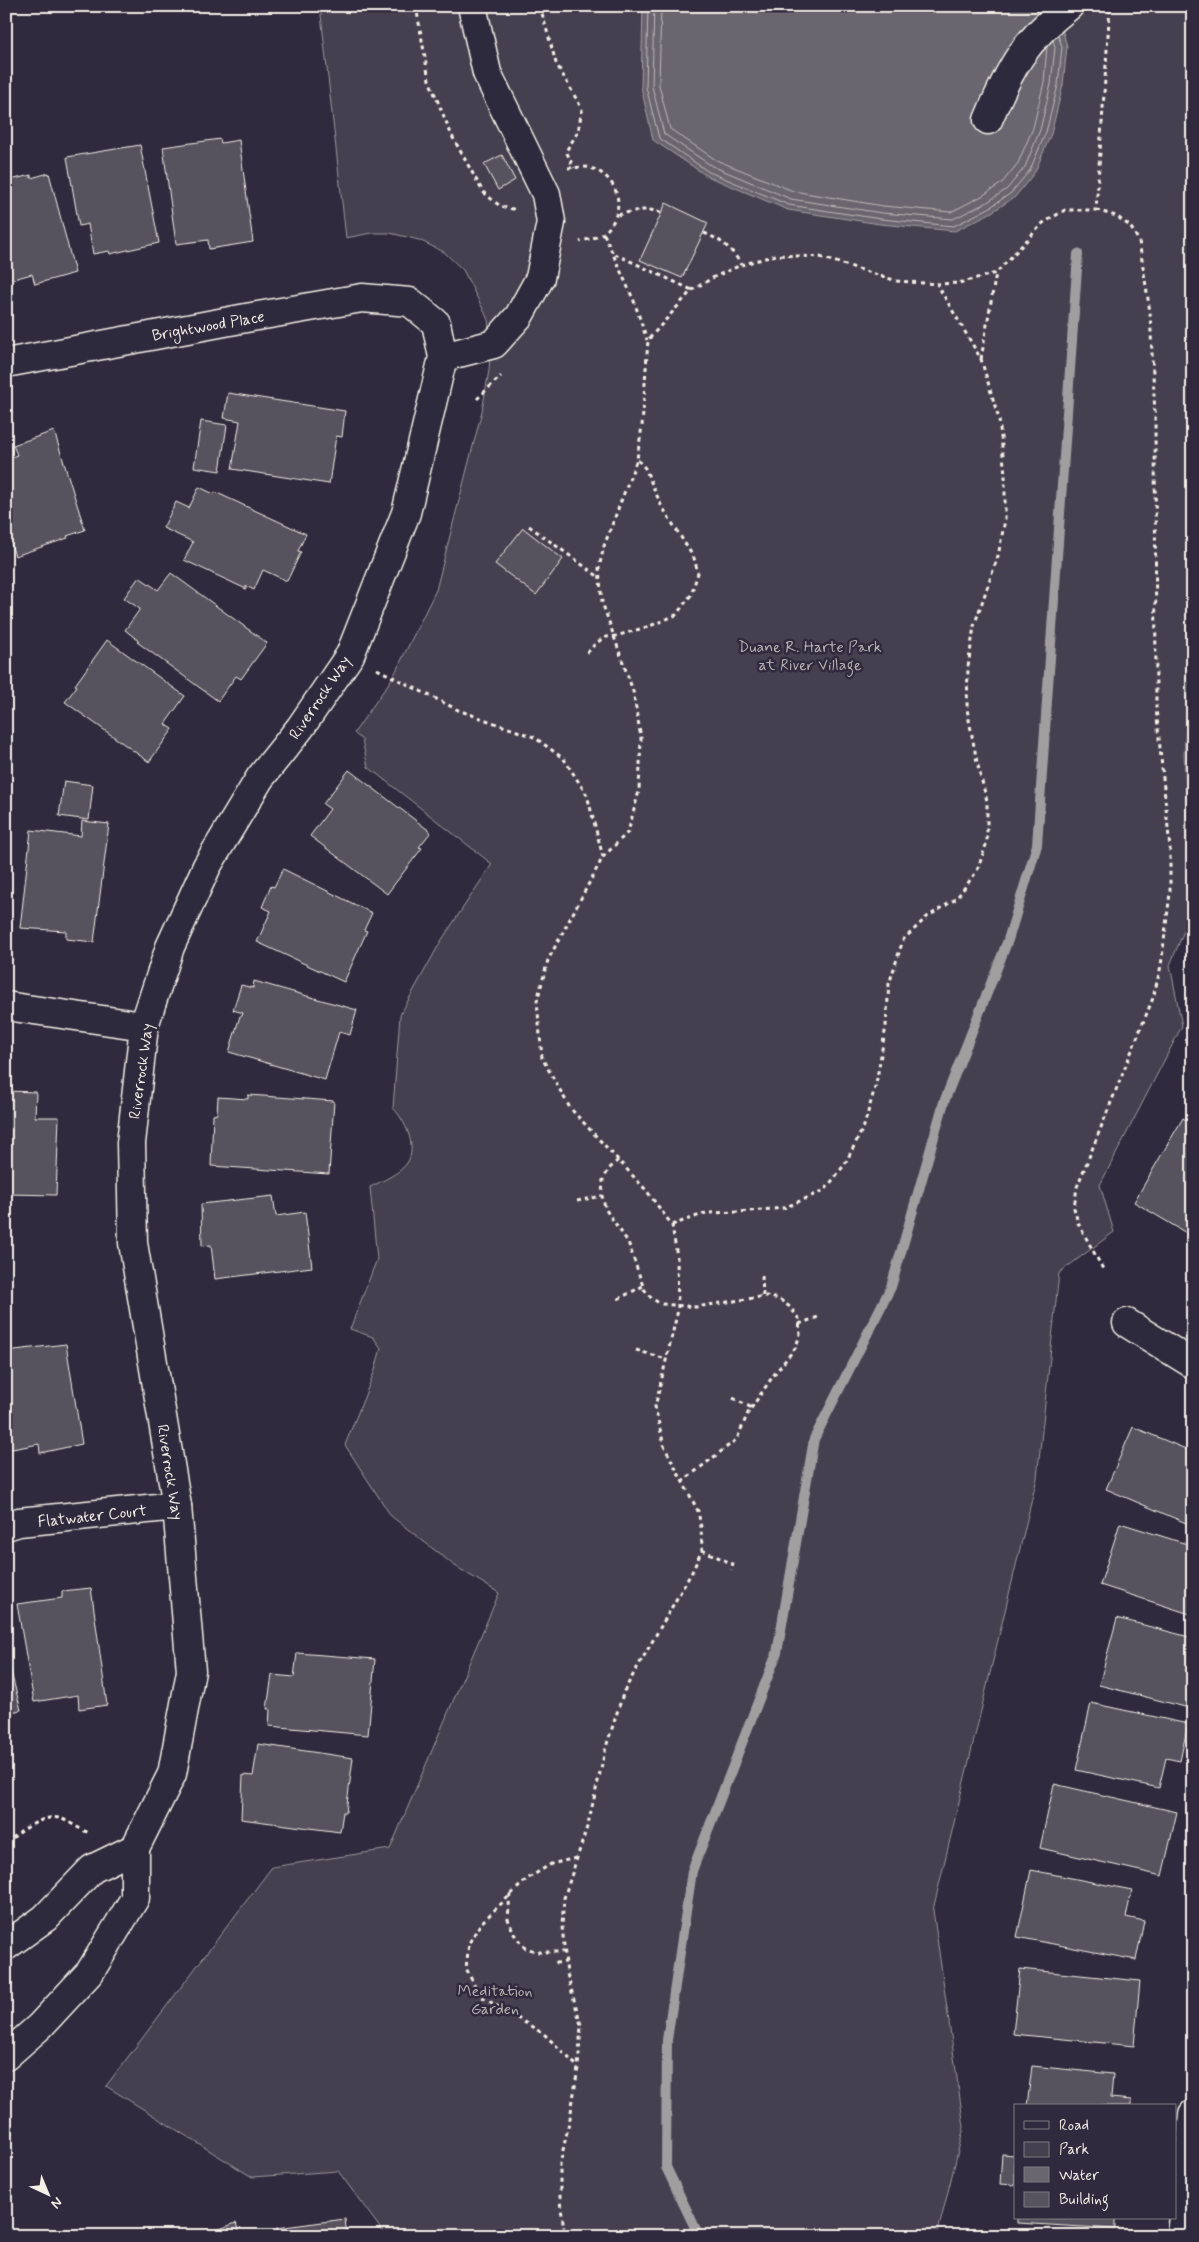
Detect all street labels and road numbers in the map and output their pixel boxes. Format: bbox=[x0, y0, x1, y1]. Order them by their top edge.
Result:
street label: Brightwood Place bbox=[150, 306, 266, 348]
street label: Riverrock Way bbox=[285, 652, 356, 744]
street label: Riverrock Way bbox=[124, 1022, 159, 1120]
street label: Riverrock Way bbox=[152, 1423, 187, 1522]
street label: Flatwater Court bbox=[37, 1500, 148, 1533]

